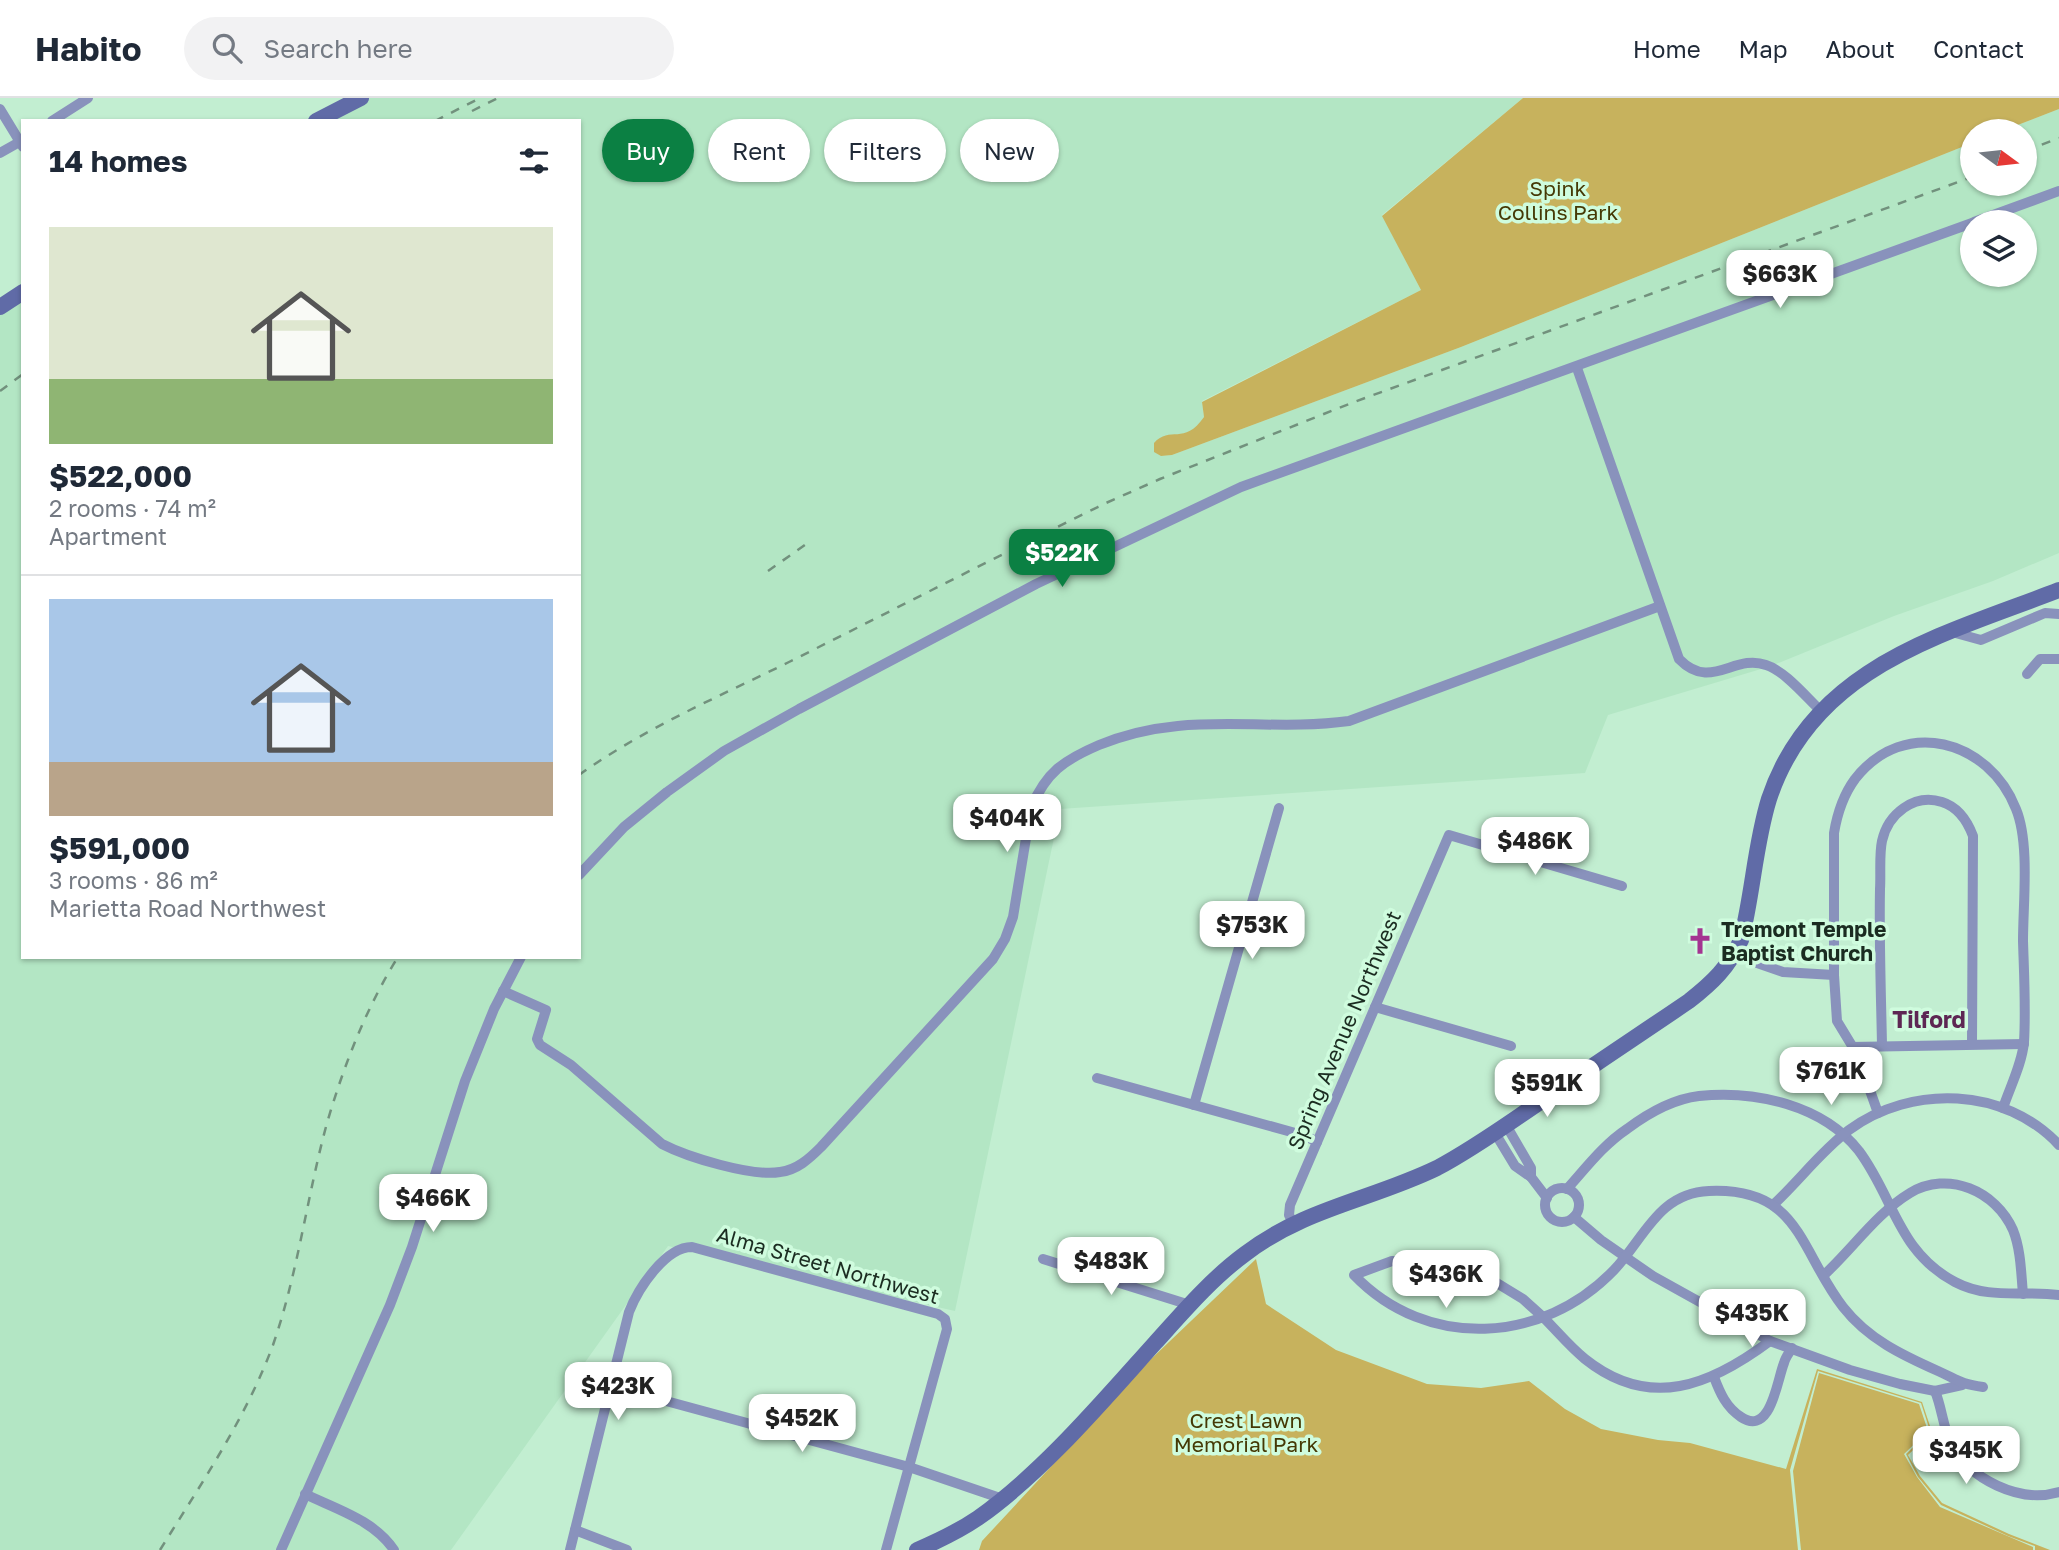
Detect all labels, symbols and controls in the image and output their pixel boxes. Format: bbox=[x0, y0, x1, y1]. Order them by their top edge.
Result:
search box bbox=[184, 17, 674, 80]
text: Habito bbox=[35, 29, 142, 68]
icon: search bbox=[208, 29, 246, 67]
text: Search here bbox=[264, 33, 413, 64]
text: Home bbox=[1633, 34, 1701, 63]
text: Map bbox=[1739, 34, 1788, 63]
text: About bbox=[1826, 34, 1895, 63]
text: Contact bbox=[1933, 34, 2024, 63]
chip: Buy bbox=[602, 119, 694, 182]
chip: Rent bbox=[708, 119, 810, 182]
chip: Filters bbox=[824, 119, 946, 182]
chip: New bbox=[960, 119, 1059, 182]
north arrow bbox=[1960, 119, 2037, 196]
map controls bbox=[1960, 119, 2037, 287]
icon: filters bbox=[515, 142, 553, 180]
text: 14 homes bbox=[49, 143, 188, 179]
park label: Spink Collins Park bbox=[1498, 175, 1618, 225]
button: layers bbox=[1960, 210, 2037, 287]
pin: $663K bbox=[1731, 250, 1829, 310]
text: $663K bbox=[1742, 259, 1818, 287]
icon: home bbox=[238, 273, 364, 399]
text: $522,000 bbox=[49, 458, 192, 494]
text: 2 rooms · 74 m² bbox=[49, 494, 216, 522]
text: Apartment bbox=[49, 522, 167, 550]
pin: $522K bbox=[1013, 530, 1111, 589]
text: $522K bbox=[1025, 538, 1099, 566]
icon: home bbox=[238, 645, 364, 771]
pin: $404K bbox=[958, 794, 1056, 854]
text: $404K bbox=[969, 803, 1045, 831]
pin: $486K bbox=[1486, 818, 1584, 877]
text: $486K bbox=[1497, 826, 1573, 854]
text: $591,000 bbox=[49, 830, 190, 866]
text: 3 rooms · 86 m² bbox=[49, 866, 218, 894]
text: Marietta Road Northwest bbox=[49, 894, 326, 922]
pin: $753K bbox=[1203, 902, 1301, 961]
street label: Spring Avenue Northwest bbox=[1282, 906, 1406, 1154]
text: $753K bbox=[1216, 910, 1288, 938]
place label: Tremont Temple Baptist Church bbox=[1721, 916, 1886, 966]
church icon: Tremont Temple Baptist Church bbox=[1685, 926, 1715, 956]
district label: Tilford bbox=[1892, 1005, 1966, 1033]
pin: $761K bbox=[1782, 1048, 1880, 1107]
text: $761K bbox=[1795, 1056, 1867, 1084]
pin: $591K bbox=[1498, 1060, 1596, 1119]
text: $591K bbox=[1511, 1068, 1583, 1096]
pin: $466K bbox=[384, 1174, 482, 1234]
text: $466K bbox=[395, 1183, 471, 1211]
street label: Alma Street Northwest bbox=[714, 1221, 942, 1309]
pin: $483K bbox=[1062, 1238, 1160, 1297]
text: $483K bbox=[1073, 1246, 1149, 1274]
pin: $436K bbox=[1397, 1250, 1495, 1310]
text: $436K bbox=[1408, 1259, 1484, 1287]
pin: $435K bbox=[1703, 1290, 1801, 1349]
text: $435K bbox=[1715, 1298, 1789, 1326]
pin: $423K bbox=[569, 1362, 667, 1422]
text: $423K bbox=[581, 1371, 655, 1399]
pin: $452K bbox=[753, 1394, 851, 1454]
text: $452K bbox=[765, 1403, 839, 1431]
park label: Crest Lawn Memorial Park bbox=[1174, 1407, 1318, 1457]
pin: $345K bbox=[1917, 1426, 2015, 1486]
text: $345K bbox=[1929, 1435, 2003, 1463]

